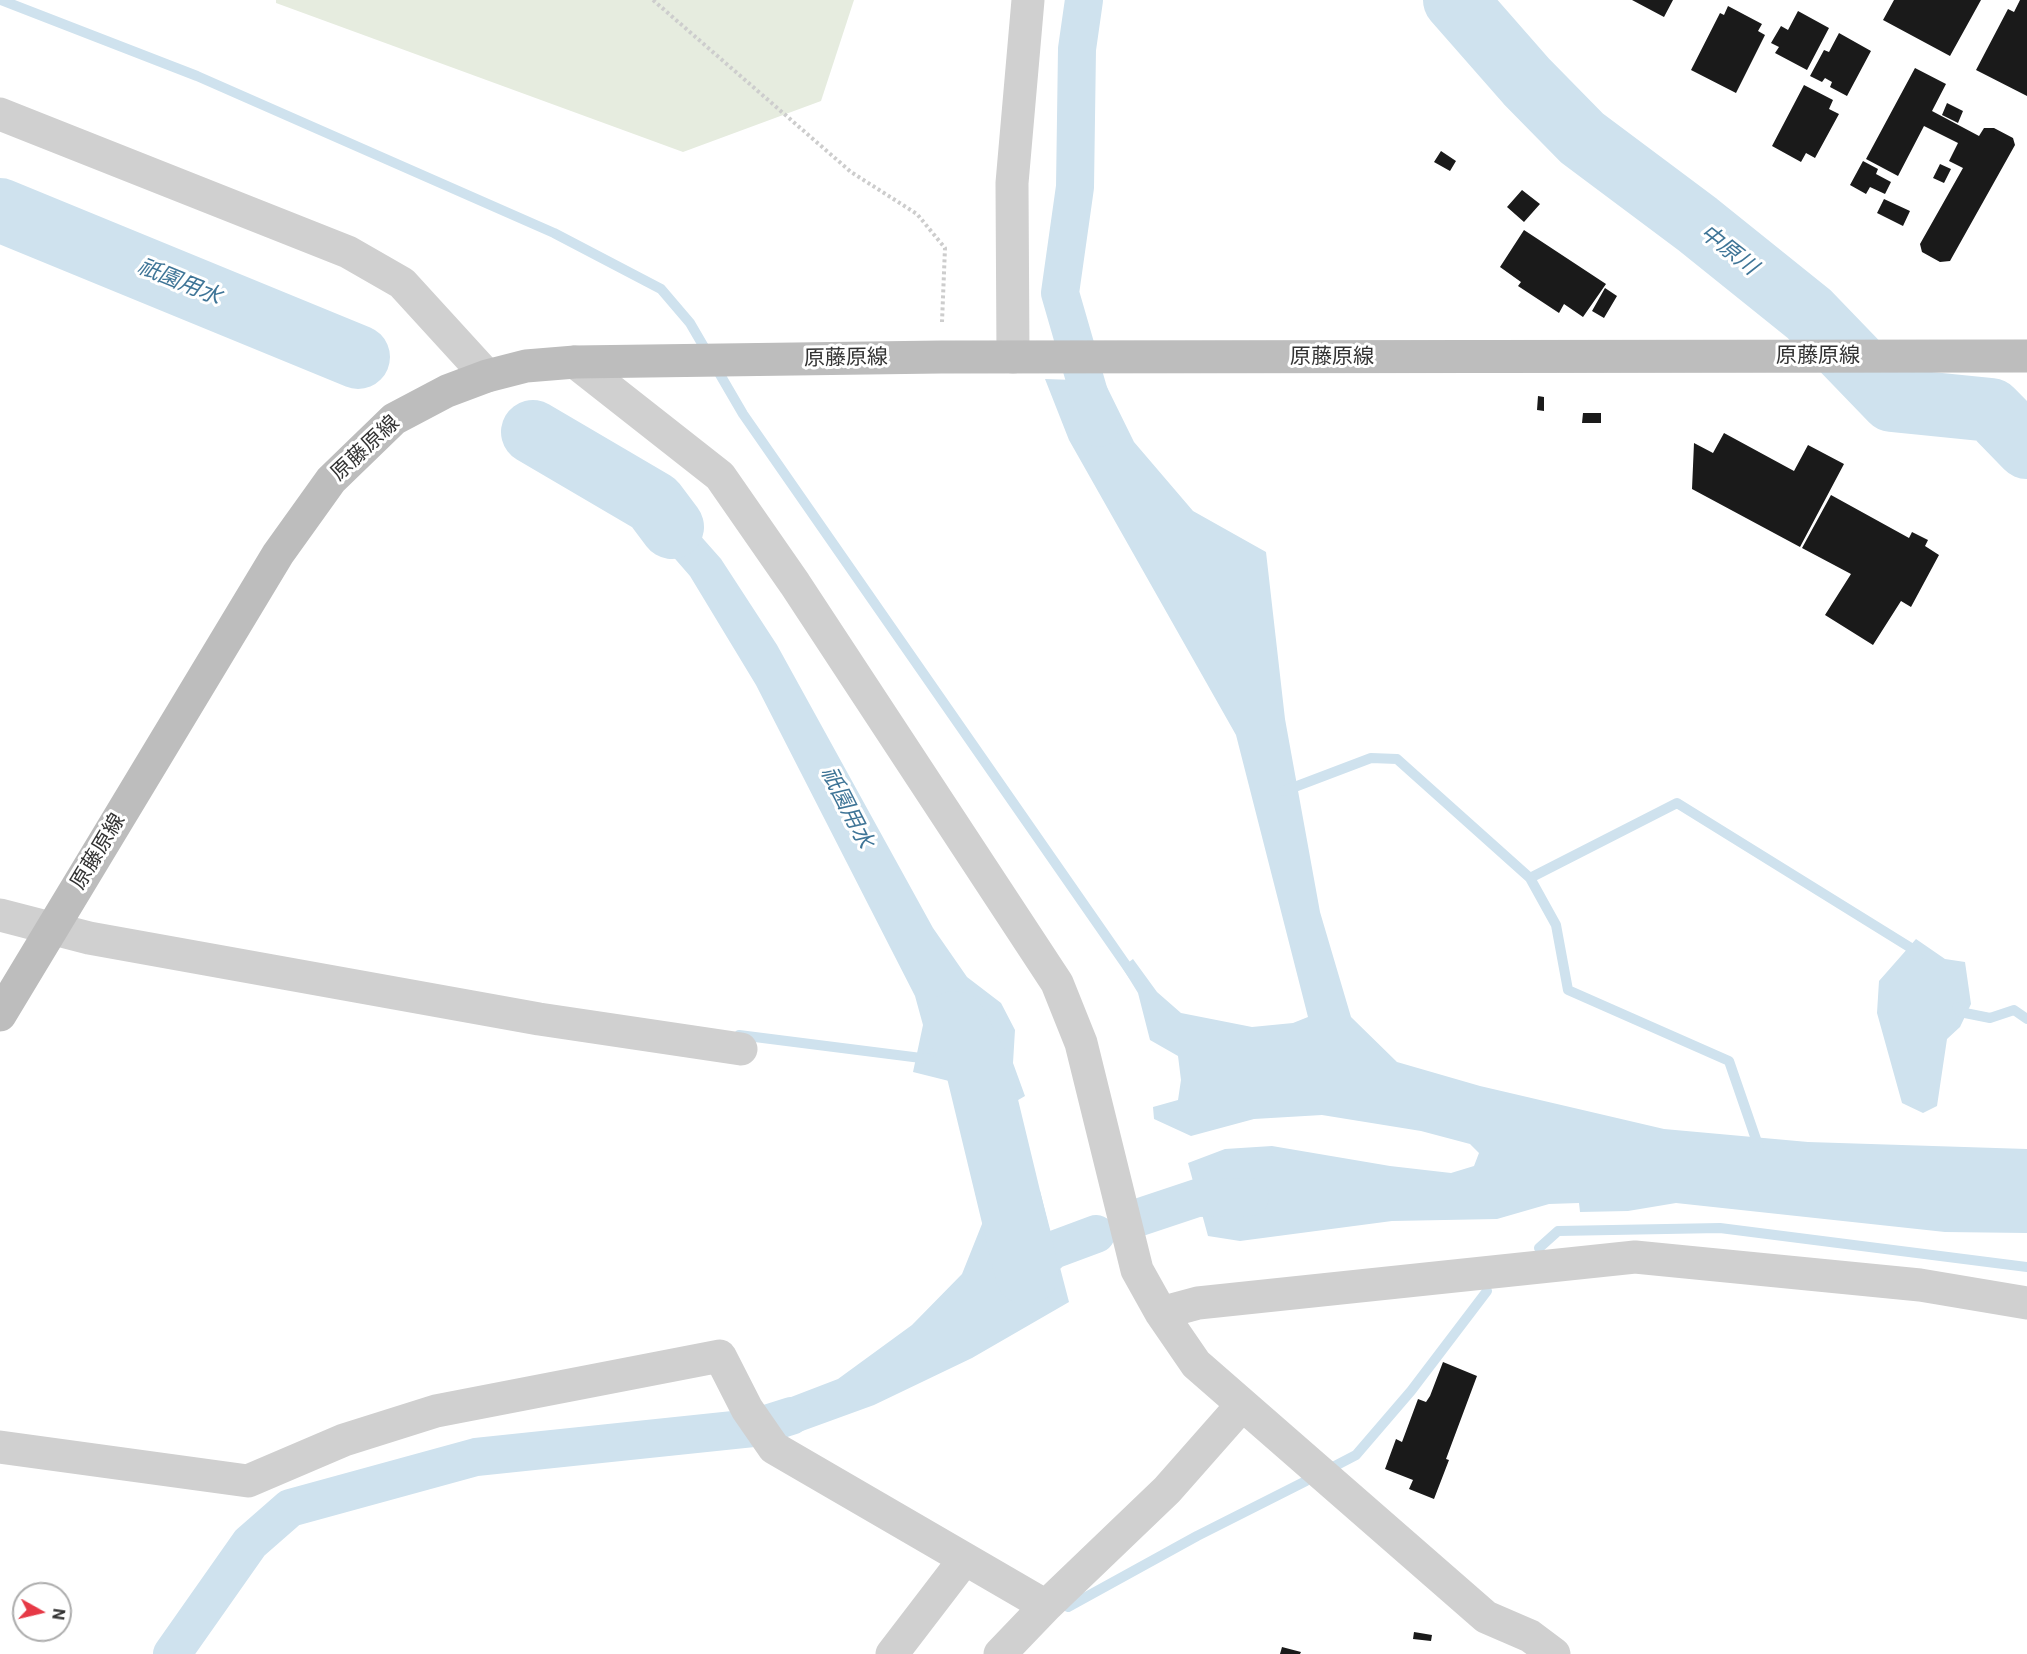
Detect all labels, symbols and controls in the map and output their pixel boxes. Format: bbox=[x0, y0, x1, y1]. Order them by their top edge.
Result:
water label: 中原川 bbox=[1694, 220, 1762, 282]
water label: 祇園用水 bbox=[133, 254, 225, 312]
street label: 原藤原線 bbox=[1776, 344, 1860, 370]
street label: 原藤原線 bbox=[1290, 345, 1374, 371]
street label: 原藤原線 bbox=[804, 346, 888, 372]
street label: 原藤原線 bbox=[327, 411, 405, 487]
water label: 祇園用水 bbox=[814, 763, 878, 853]
street label: 原藤原線 bbox=[67, 810, 131, 894]
north arrow bbox=[12, 1582, 72, 1642]
text: N bbox=[48, 1607, 69, 1621]

